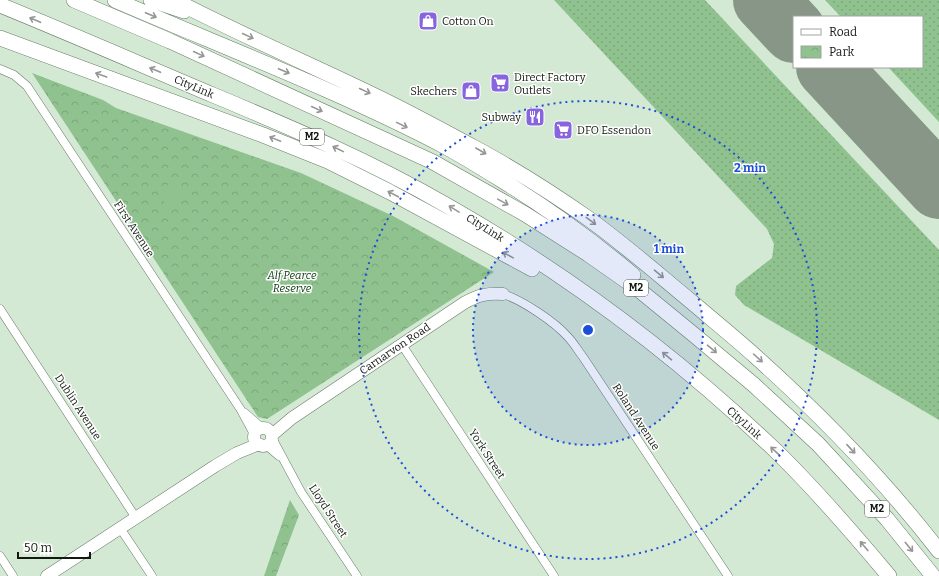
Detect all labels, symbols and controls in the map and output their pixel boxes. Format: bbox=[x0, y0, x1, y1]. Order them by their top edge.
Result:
shop icon: Cotton On bbox=[417, 10, 439, 32]
one-way arrow bbox=[144, 12, 156, 20]
one-way arrow bbox=[30, 15, 42, 23]
place label: Cotton On bbox=[442, 15, 493, 28]
legend bbox=[793, 16, 923, 68]
text: Road bbox=[829, 25, 857, 39]
one-way arrow bbox=[241, 33, 253, 40]
text: Park bbox=[829, 45, 855, 59]
one-way arrow bbox=[193, 51, 205, 58]
one-way arrow bbox=[149, 66, 161, 74]
one-way arrow bbox=[277, 68, 289, 76]
one-way arrow bbox=[95, 70, 107, 78]
place label: Direct Factory Outlets bbox=[514, 71, 586, 97]
supermarket icon: Direct Factory Outlets bbox=[489, 72, 511, 94]
street label: CityLink bbox=[172, 73, 217, 102]
shop icon: Skechers bbox=[460, 80, 482, 102]
place label: Skechers bbox=[410, 85, 457, 98]
one-way arrow bbox=[359, 88, 371, 95]
one-way arrow bbox=[311, 106, 323, 113]
restaurant icon: Subway bbox=[524, 106, 546, 128]
place label: Subway bbox=[482, 111, 521, 124]
supermarket icon: DFO Essendon bbox=[552, 119, 574, 141]
one-way arrow bbox=[395, 122, 407, 129]
place label: DFO Essendon bbox=[577, 124, 651, 137]
road number: M2 bbox=[300, 129, 324, 145]
one-way arrow bbox=[270, 135, 282, 143]
one-way arrow bbox=[333, 145, 345, 153]
one-way arrow bbox=[475, 148, 487, 156]
text: 2 min bbox=[734, 161, 766, 175]
one-way arrow bbox=[387, 189, 399, 197]
one-way arrow bbox=[497, 198, 509, 206]
street label: First Avenue bbox=[111, 199, 157, 259]
one-way arrow bbox=[449, 205, 460, 213]
street label: CityLink bbox=[464, 211, 507, 245]
one-way arrow bbox=[585, 216, 596, 225]
text: 1 min bbox=[654, 242, 684, 256]
one-way arrow bbox=[502, 251, 514, 259]
park label: Alf Pearce Reserve bbox=[267, 269, 317, 295]
one-way arrow bbox=[653, 270, 664, 279]
road number: M2 bbox=[624, 280, 648, 296]
street label: Carnarvon Road bbox=[357, 320, 433, 377]
centre of rings bbox=[581, 323, 595, 337]
one-way arrow bbox=[706, 345, 717, 354]
one-way arrow bbox=[662, 351, 673, 360]
one-way arrow bbox=[753, 354, 763, 363]
street label: Dublin Avenue bbox=[52, 372, 104, 442]
street label: Roland Avenue bbox=[610, 381, 662, 453]
street label: CityLink bbox=[724, 404, 765, 442]
street label: York Street bbox=[466, 427, 508, 481]
one-way arrow bbox=[846, 444, 856, 454]
one-way arrow bbox=[770, 446, 780, 456]
street label: Lloyd Street bbox=[306, 482, 350, 540]
road number: M2 bbox=[865, 501, 889, 517]
scale bar bbox=[18, 534, 90, 560]
text: 50 m bbox=[24, 541, 53, 555]
one-way arrow bbox=[859, 541, 868, 551]
one-way arrow bbox=[905, 541, 914, 552]

